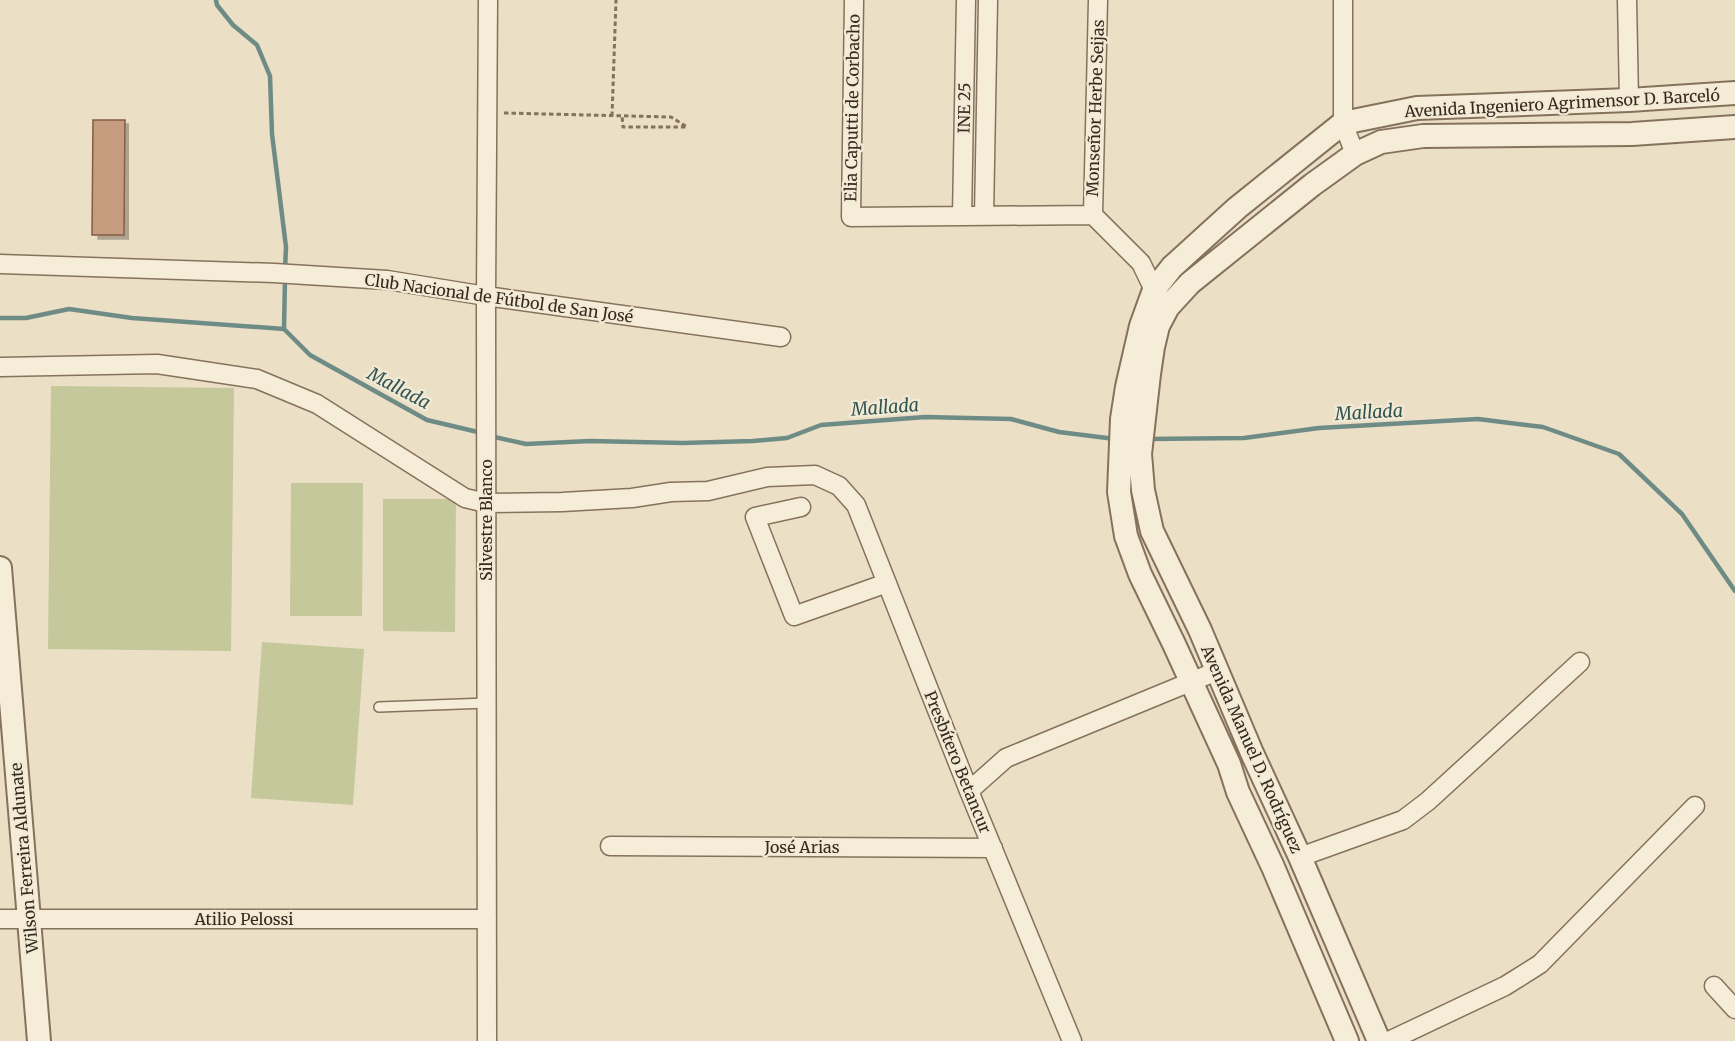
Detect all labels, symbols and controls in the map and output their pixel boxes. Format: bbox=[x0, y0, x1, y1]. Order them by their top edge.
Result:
street label: Elia Caputti de Corbacho bbox=[840, 14, 864, 202]
street label: Monseñor Herbe Seijas bbox=[1082, 19, 1108, 197]
street label: INE 25 bbox=[954, 82, 974, 134]
street label: Avenida Ingeniero Agrimensor D. Barceló bbox=[1403, 85, 1720, 121]
street label: Club Nacional de Fútbol de San José bbox=[364, 269, 634, 327]
water label: Mallada bbox=[363, 361, 434, 414]
water label: Mallada bbox=[849, 393, 920, 421]
water label: Mallada bbox=[1333, 399, 1404, 425]
street label: Silvestre Blanco bbox=[476, 459, 496, 581]
street label: Avenida Manuel D. Rodríguez bbox=[1197, 641, 1307, 856]
street label: Presbítero Betancur bbox=[920, 688, 996, 836]
street label: Wilson Ferreira Aldunate bbox=[6, 762, 42, 955]
street label: José Arias bbox=[763, 837, 840, 857]
street label: Atilio Pelossi bbox=[193, 909, 294, 929]

